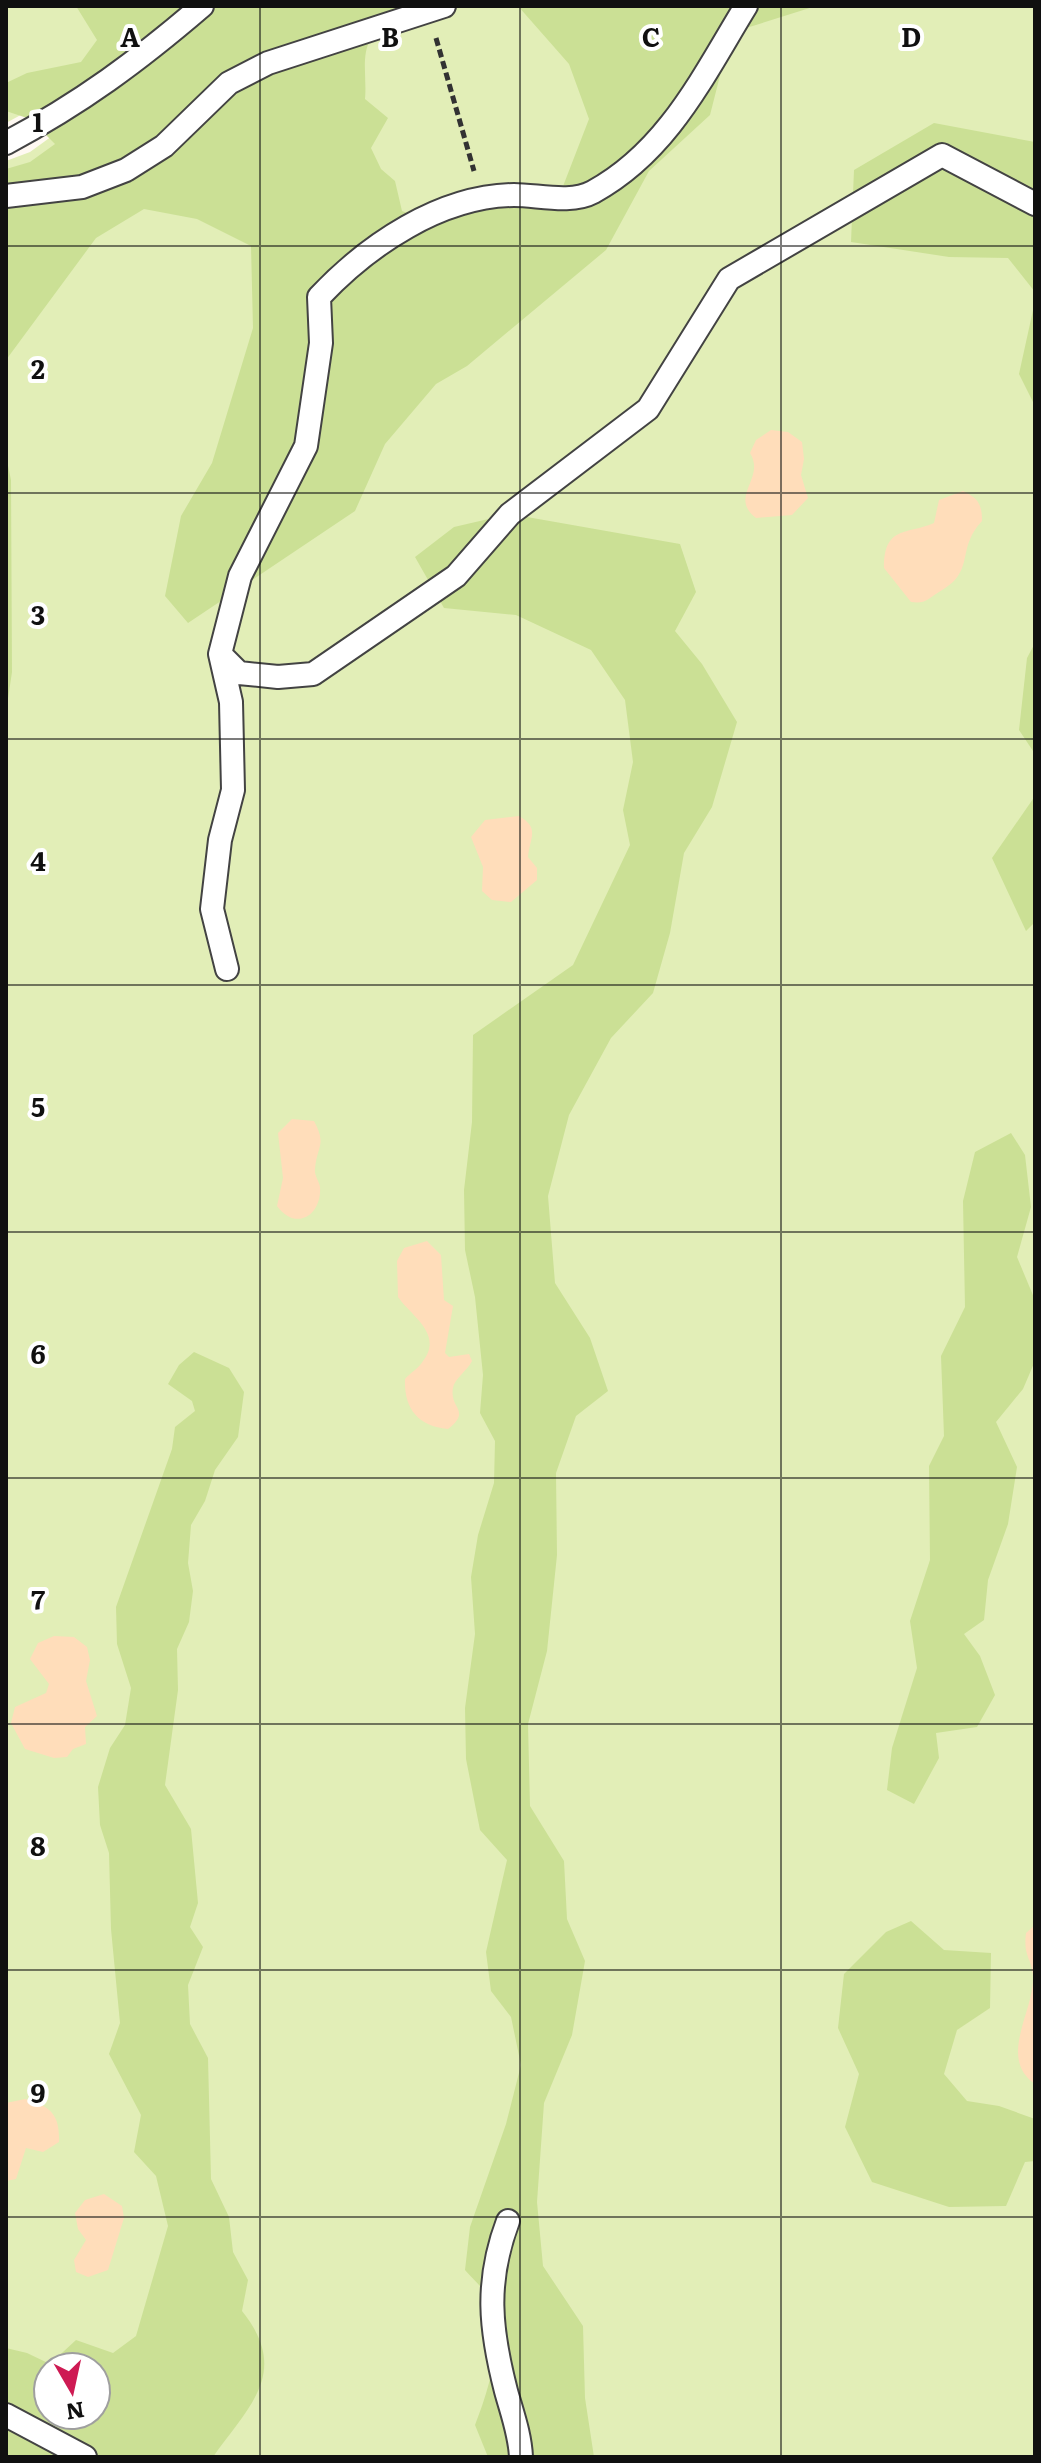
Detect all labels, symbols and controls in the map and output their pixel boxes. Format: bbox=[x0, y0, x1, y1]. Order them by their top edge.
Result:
text: A bbox=[120, 16, 140, 55]
text: B bbox=[381, 16, 399, 55]
text: C bbox=[642, 16, 660, 55]
text: D bbox=[901, 16, 921, 55]
text: 1 bbox=[33, 101, 44, 140]
text: 2 bbox=[31, 348, 45, 387]
text: 3 bbox=[31, 594, 45, 633]
text: 4 bbox=[30, 840, 46, 879]
text: 5 bbox=[31, 1086, 45, 1125]
text: 6 bbox=[30, 1333, 46, 1372]
text: 7 bbox=[31, 1579, 45, 1618]
text: 8 bbox=[30, 1825, 46, 1864]
text: 9 bbox=[31, 2072, 46, 2111]
north arrow bbox=[32, 2351, 112, 2431]
text: N bbox=[64, 2394, 87, 2430]

